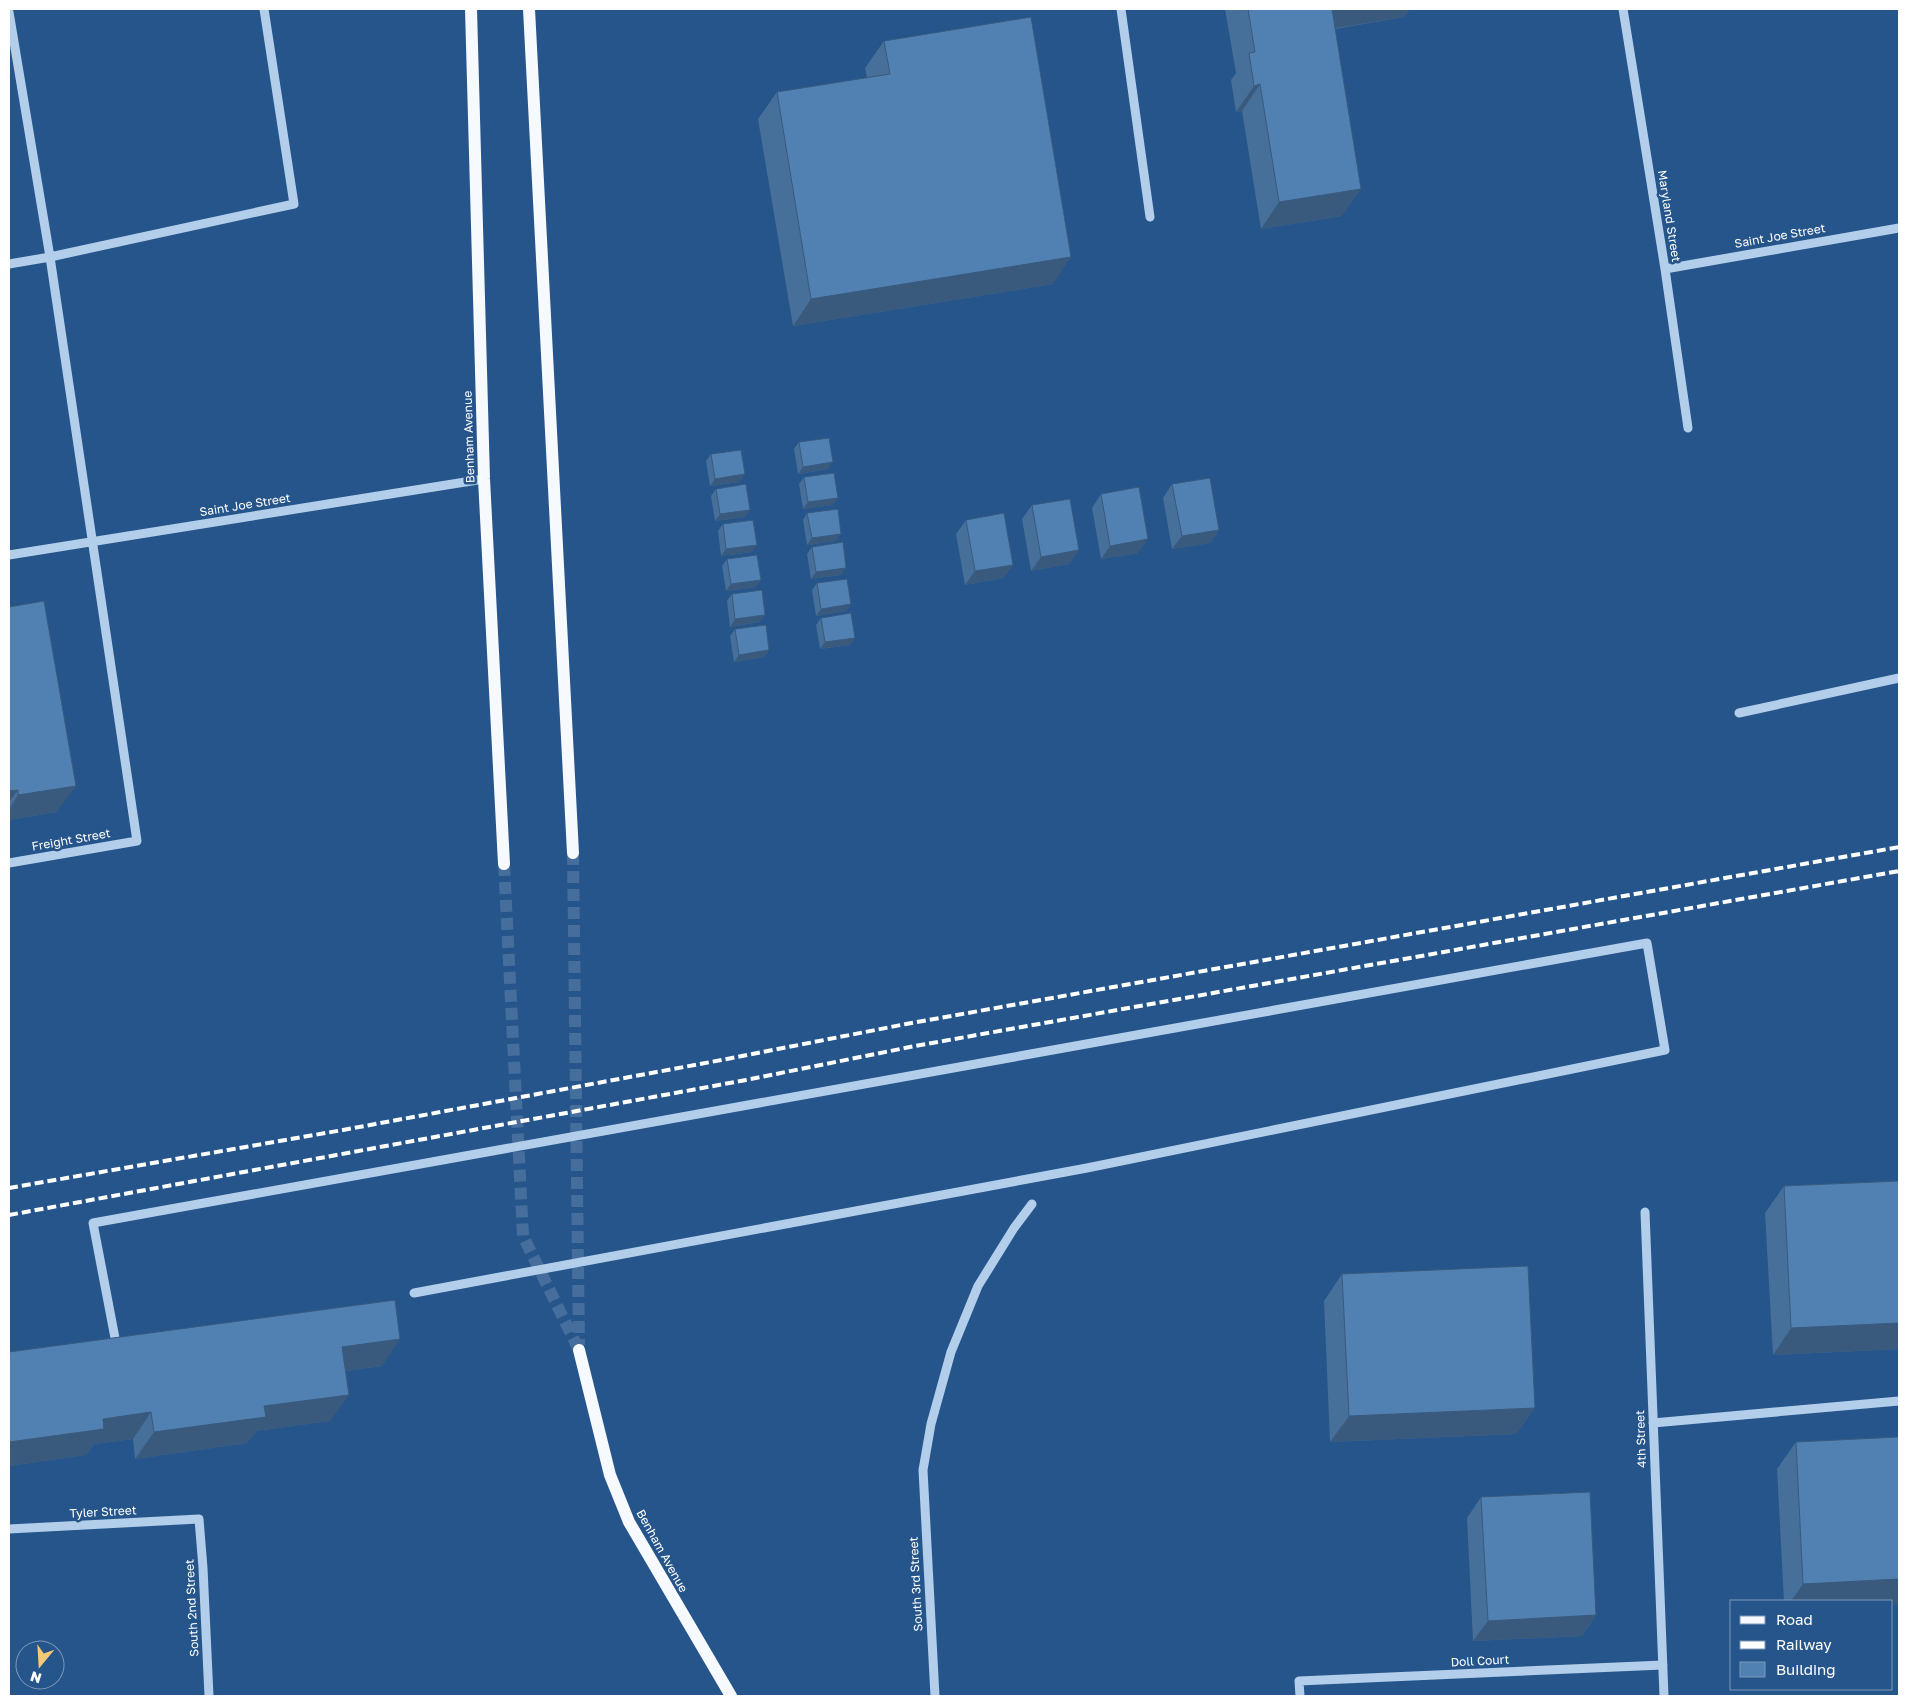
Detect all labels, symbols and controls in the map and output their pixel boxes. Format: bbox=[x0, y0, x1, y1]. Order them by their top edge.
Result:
street label: Maryland Street bbox=[1655, 169, 1684, 263]
street label: Saint Joe Street bbox=[1733, 220, 1827, 251]
street label: Benham Avenue bbox=[459, 390, 478, 484]
street label: Saint Joe Street bbox=[198, 490, 292, 519]
street label: Freight Street bbox=[30, 825, 112, 854]
street label: 4th Street bbox=[1632, 1410, 1649, 1468]
street label: Tyler Street bbox=[69, 1502, 137, 1521]
street label: Benham Avenue bbox=[633, 1507, 691, 1595]
street label: South 3rd Street bbox=[906, 1536, 925, 1632]
street label: South 2nd Street bbox=[181, 1559, 202, 1657]
legend bbox=[1730, 1600, 1893, 1690]
text: Road bbox=[1776, 1610, 1813, 1628]
text: Railway bbox=[1776, 1635, 1832, 1653]
north arrow bbox=[15, 1640, 65, 1690]
street label: Doll Court bbox=[1450, 1651, 1510, 1670]
text: Building bbox=[1776, 1660, 1836, 1678]
text: N bbox=[28, 1668, 44, 1688]

